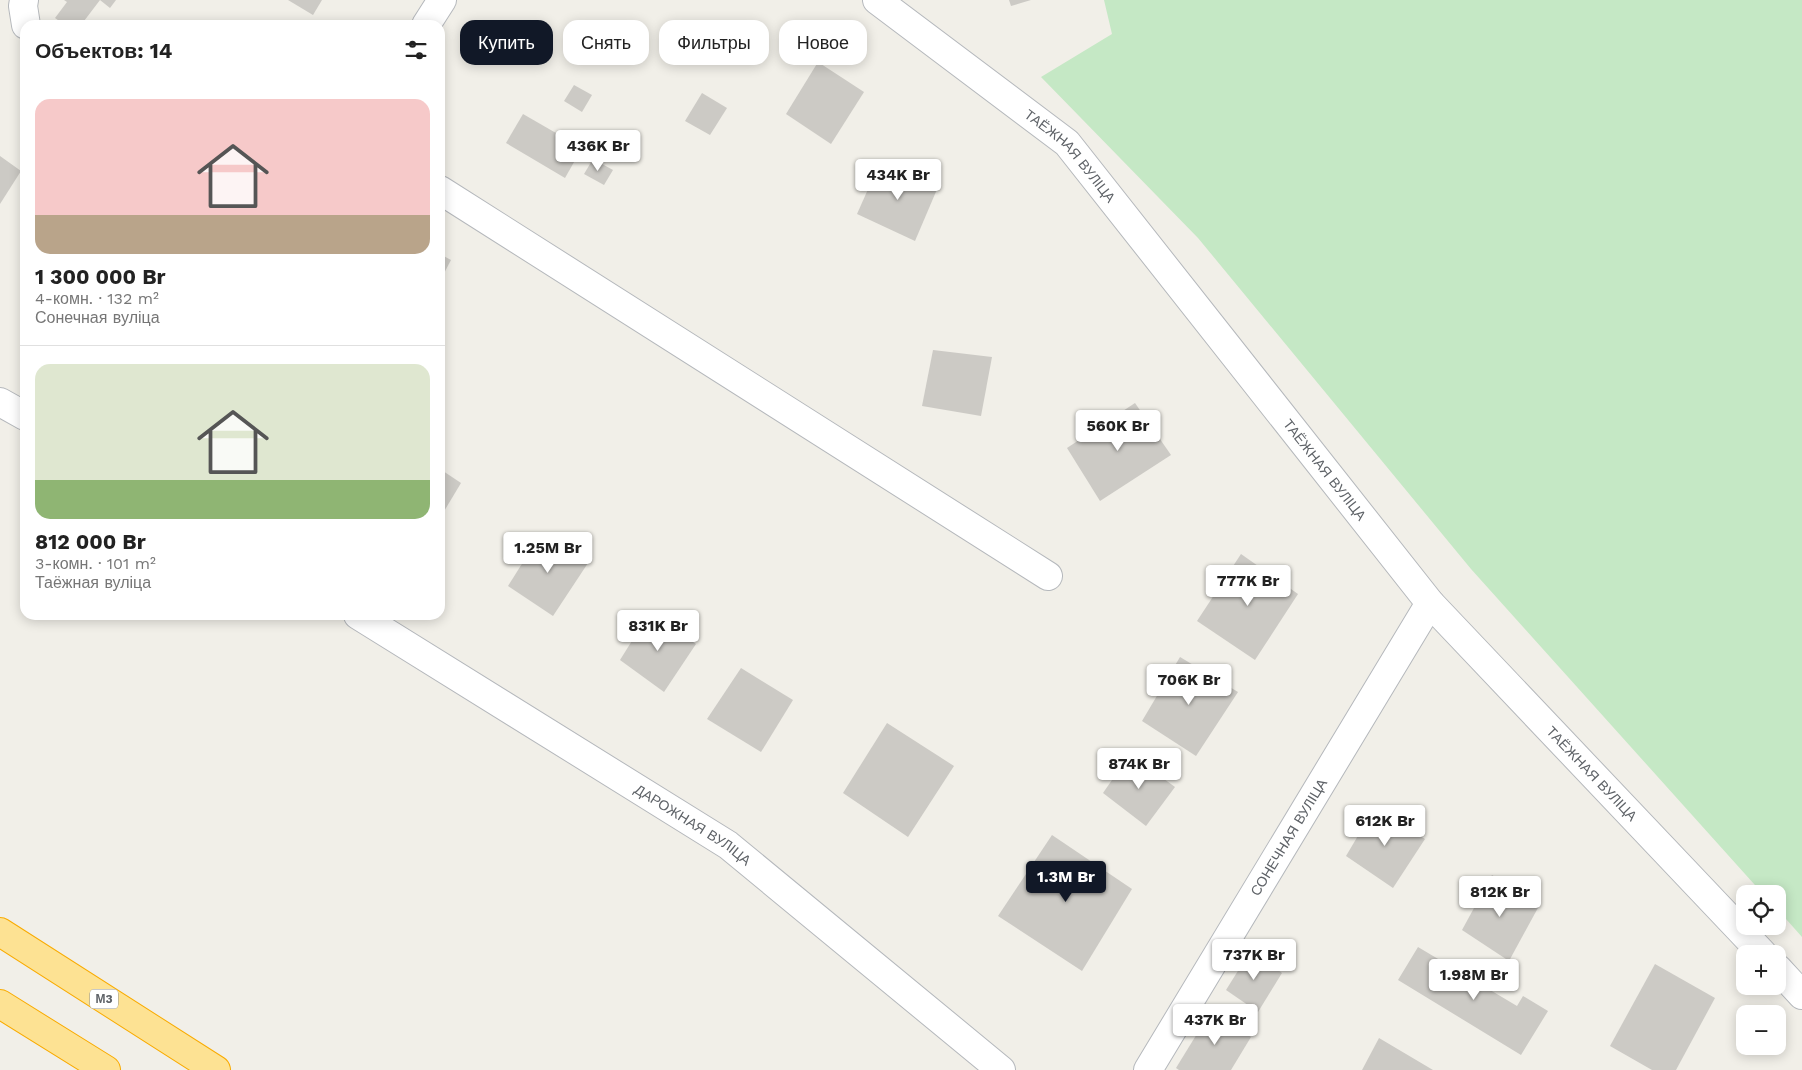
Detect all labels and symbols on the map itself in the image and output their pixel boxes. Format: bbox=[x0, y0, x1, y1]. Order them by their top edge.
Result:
street label: ТАЁЖНАЯ ВУЛІЦА bbox=[1022, 106, 1119, 206]
pin: 436K Br bbox=[552, 130, 644, 172]
pin: 434K Br bbox=[852, 158, 944, 201]
pin: 560K Br bbox=[1072, 410, 1164, 452]
street label: ТАЁЖНАЯ ВУЛІЦА bbox=[1280, 416, 1370, 524]
pin: 1.25M Br bbox=[496, 532, 600, 574]
pin: 777K Br bbox=[1202, 564, 1294, 607]
pin: 831K Br bbox=[612, 610, 704, 652]
pin: 706K Br bbox=[1143, 664, 1235, 706]
street label: ТАЁЖНАЯ ВУЛІЦА bbox=[1543, 723, 1641, 825]
pin: 874K Br bbox=[1093, 748, 1185, 790]
street label: СОНЕЧНАЯ ВУЛІЦА bbox=[1247, 775, 1330, 899]
street label: ДАРОЖНАЯ ВУЛІЦА bbox=[632, 781, 755, 869]
pin: 612K Br bbox=[1339, 804, 1431, 847]
pin: 1.3M Br bbox=[1020, 860, 1112, 903]
pin: 812K Br bbox=[1454, 876, 1546, 918]
pin: 737K Br bbox=[1208, 938, 1300, 981]
pin: 1.98M Br bbox=[1422, 958, 1526, 1001]
road number: М3 bbox=[90, 990, 118, 1009]
pin: 437K Br bbox=[1169, 1004, 1261, 1046]

